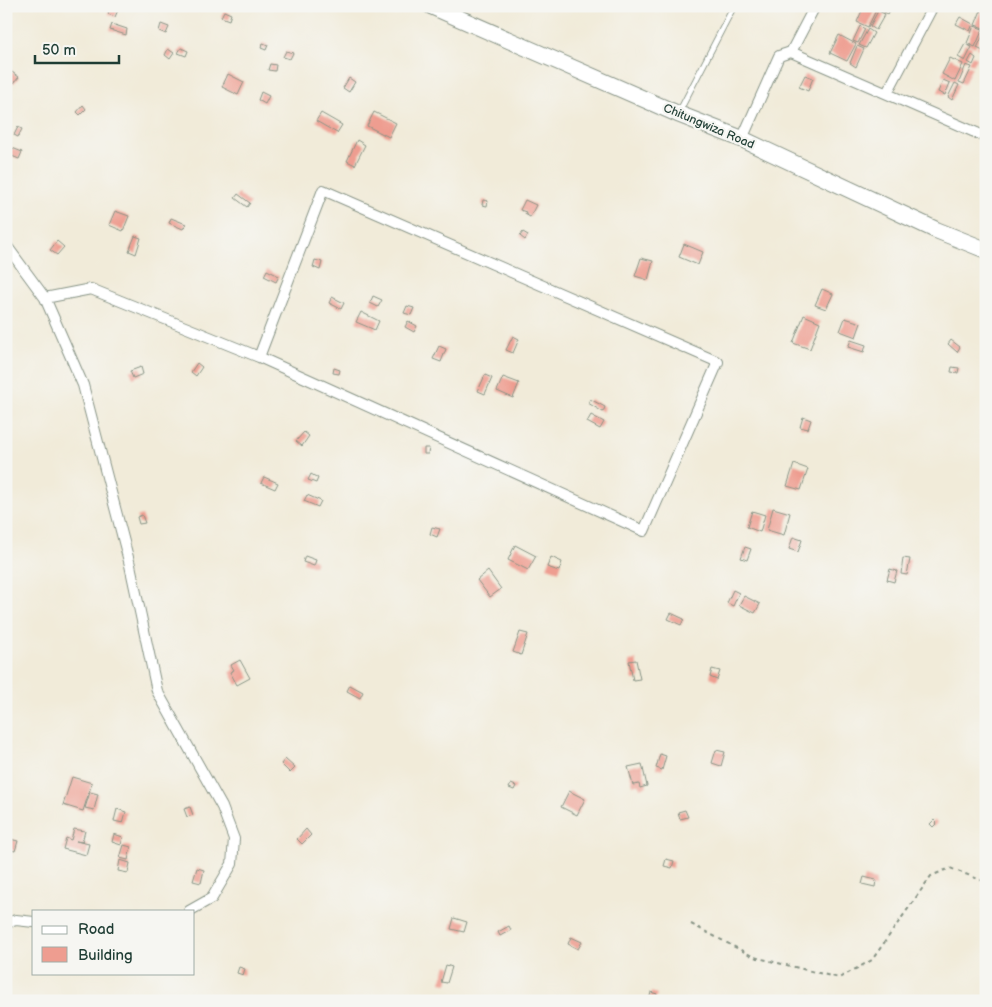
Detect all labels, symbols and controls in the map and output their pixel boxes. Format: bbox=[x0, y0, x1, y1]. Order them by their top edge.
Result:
scale bar bbox=[35, 32, 119, 64]
text: 50 m bbox=[42, 41, 76, 60]
street label: Chitungwiza Road bbox=[661, 101, 757, 152]
legend bbox=[32, 910, 195, 974]
text: Road bbox=[78, 920, 114, 939]
text: Building bbox=[78, 946, 133, 965]

